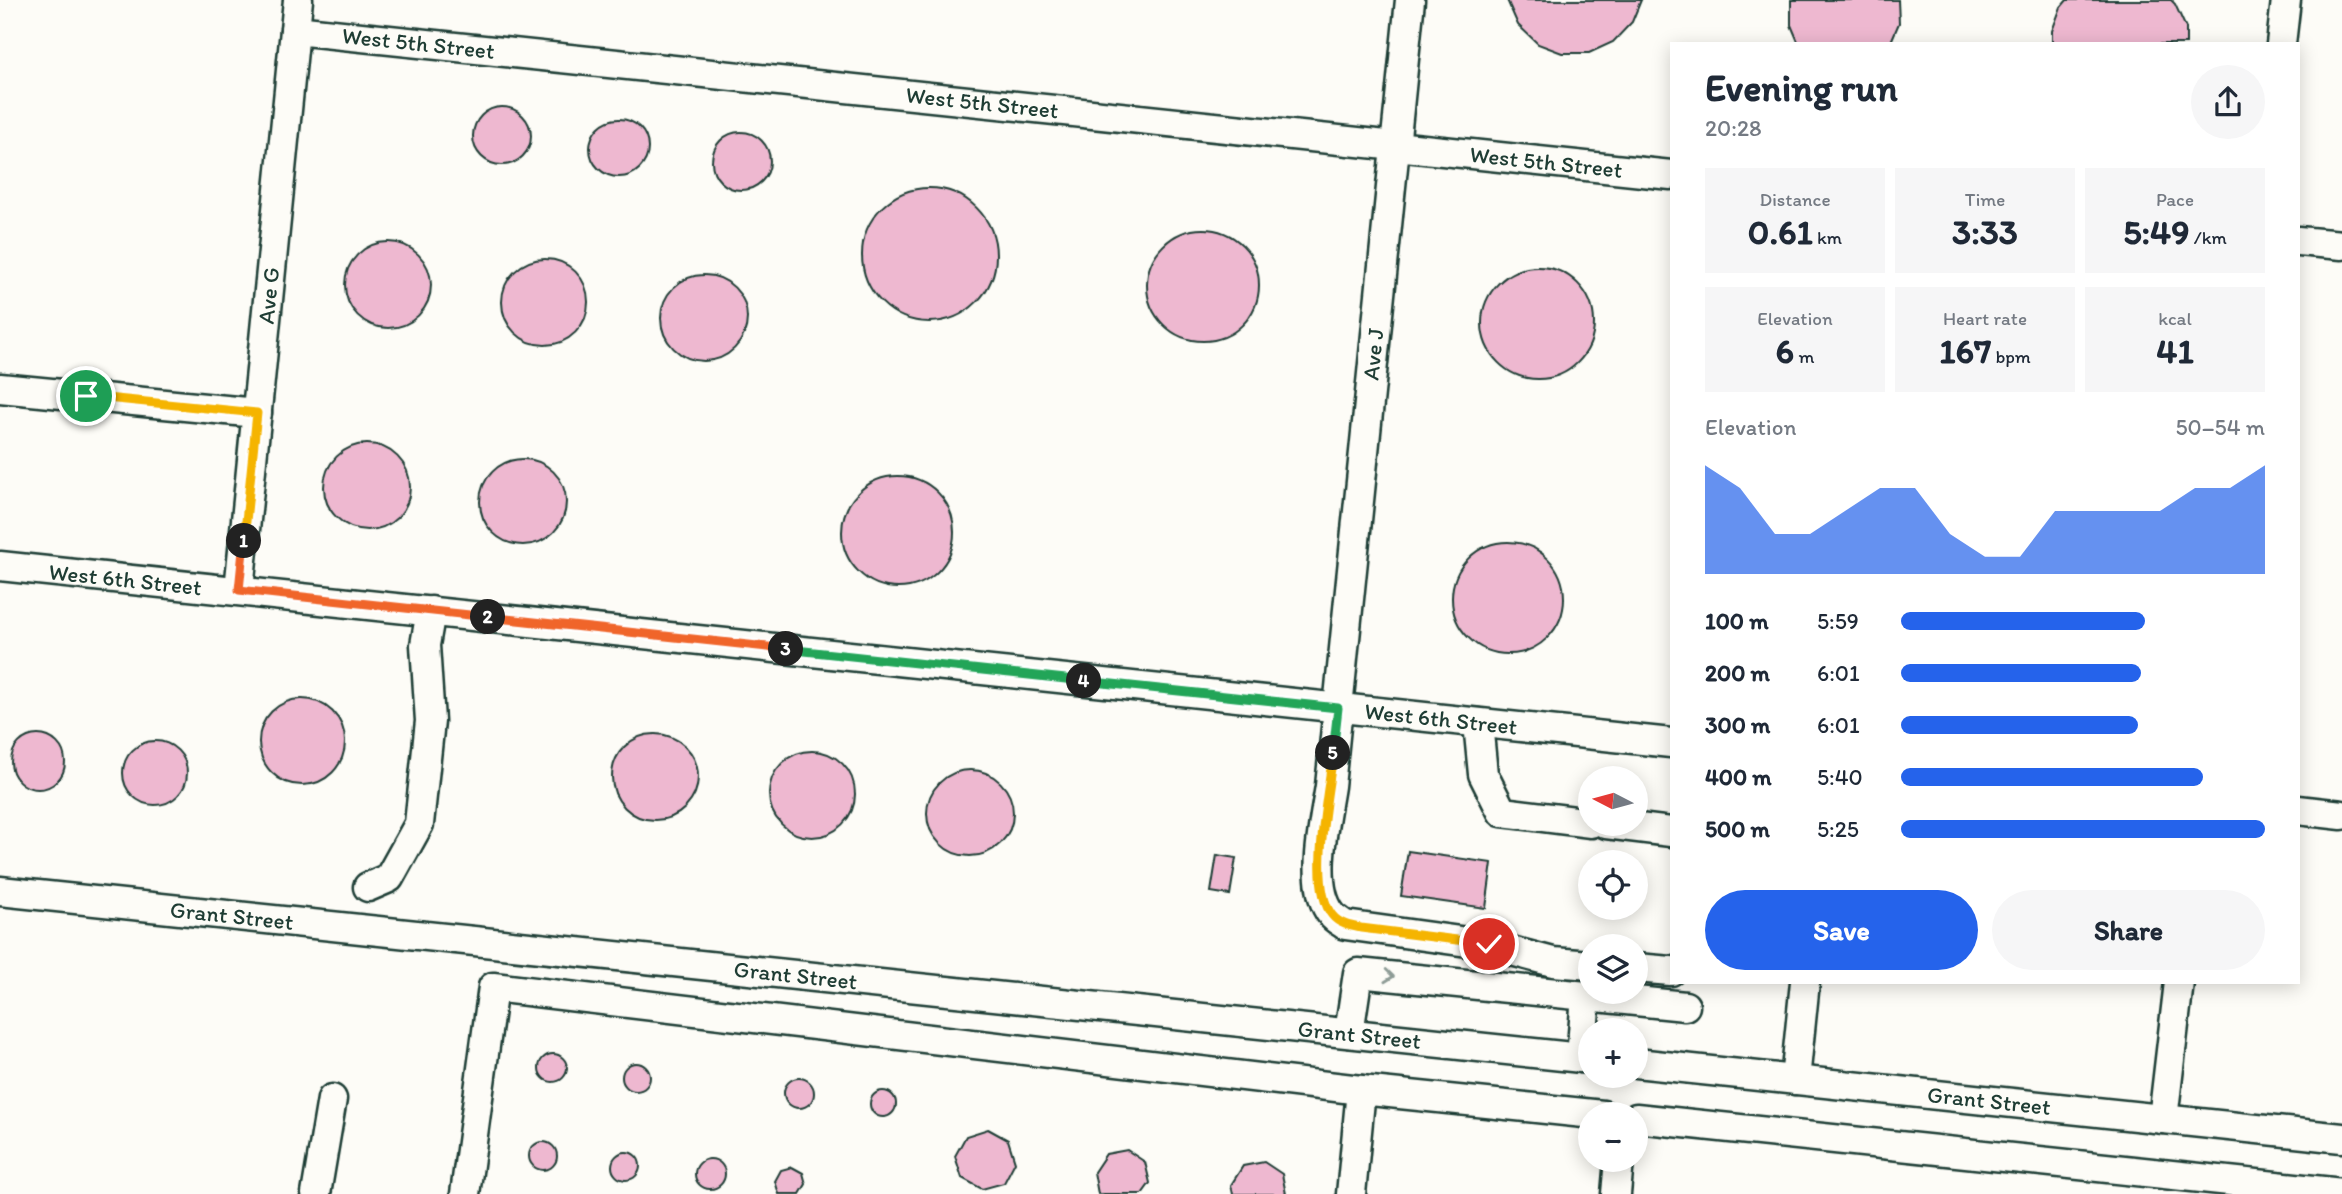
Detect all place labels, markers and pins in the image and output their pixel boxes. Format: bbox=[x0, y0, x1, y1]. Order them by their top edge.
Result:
pin bbox=[56, 366, 116, 426]
pin: 1 bbox=[226, 524, 262, 558]
pin: 2 bbox=[470, 600, 505, 634]
pin: 3 bbox=[768, 632, 804, 666]
pin: 4 bbox=[1066, 664, 1102, 698]
pin: 5 bbox=[1316, 736, 1350, 770]
pin bbox=[1459, 914, 1519, 974]

